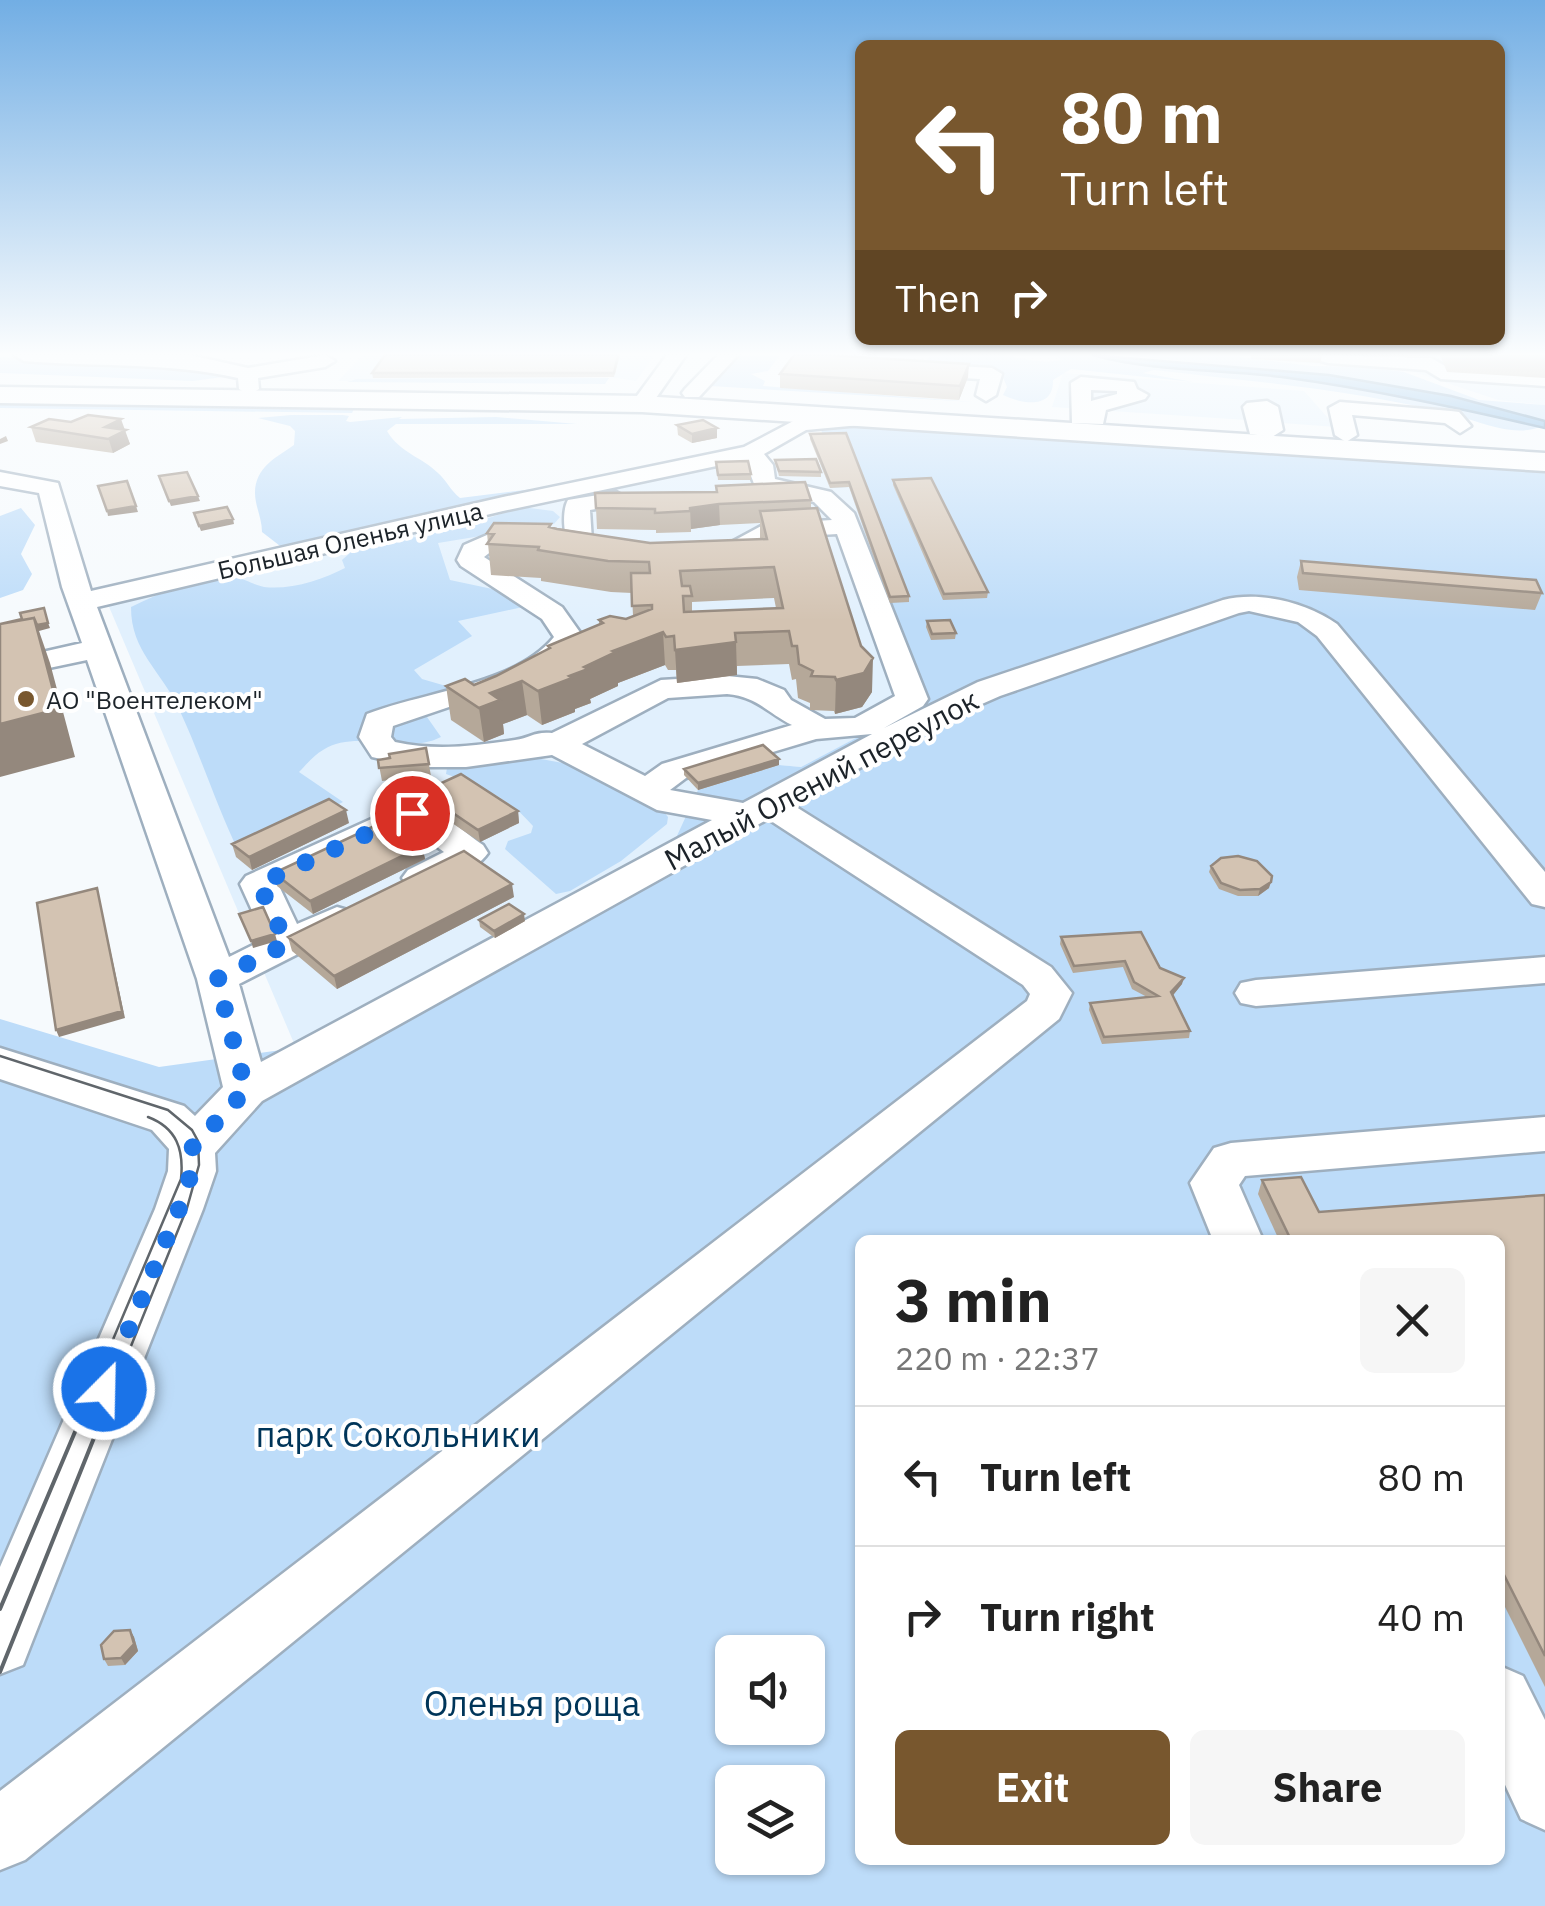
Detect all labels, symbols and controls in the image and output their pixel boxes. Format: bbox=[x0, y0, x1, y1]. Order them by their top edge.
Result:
text: 80 m bbox=[1060, 71, 1223, 162]
icon: left bbox=[895, 80, 1025, 210]
text: Turn left bbox=[1060, 159, 1229, 217]
icon: right bbox=[1001, 270, 1056, 325]
text: Then bbox=[895, 273, 981, 322]
street label: Большая Оленья улица bbox=[214, 493, 486, 587]
street label: Малый Олений переулок bbox=[657, 679, 985, 879]
place label: АО "Воентелеком" bbox=[46, 683, 263, 716]
marker: АО "Воентелеком" bbox=[15, 688, 37, 710]
pin bbox=[370, 771, 455, 856]
icon: arrive bbox=[385, 786, 440, 841]
text: 3 min bbox=[895, 1260, 1052, 1339]
button: close bbox=[1360, 1268, 1465, 1373]
position arrow bbox=[52, 1337, 156, 1441]
text: 220 m · 22:37 bbox=[895, 1337, 1100, 1379]
park label: парк Сокольники bbox=[255, 1411, 541, 1457]
icon: left bbox=[895, 1449, 950, 1504]
text: Turn left bbox=[980, 1452, 1131, 1501]
text: 80 m bbox=[1377, 1452, 1465, 1501]
icon: right bbox=[895, 1589, 950, 1644]
text: Turn right bbox=[980, 1592, 1155, 1641]
text: 40 m bbox=[1377, 1592, 1465, 1641]
map controls bbox=[715, 1635, 825, 1875]
button: sound bbox=[715, 1635, 825, 1745]
park label: Оленья роща bbox=[424, 1680, 640, 1726]
button: Exit bbox=[895, 1730, 1170, 1845]
button: Share bbox=[1190, 1730, 1465, 1845]
button: layers bbox=[715, 1765, 825, 1875]

